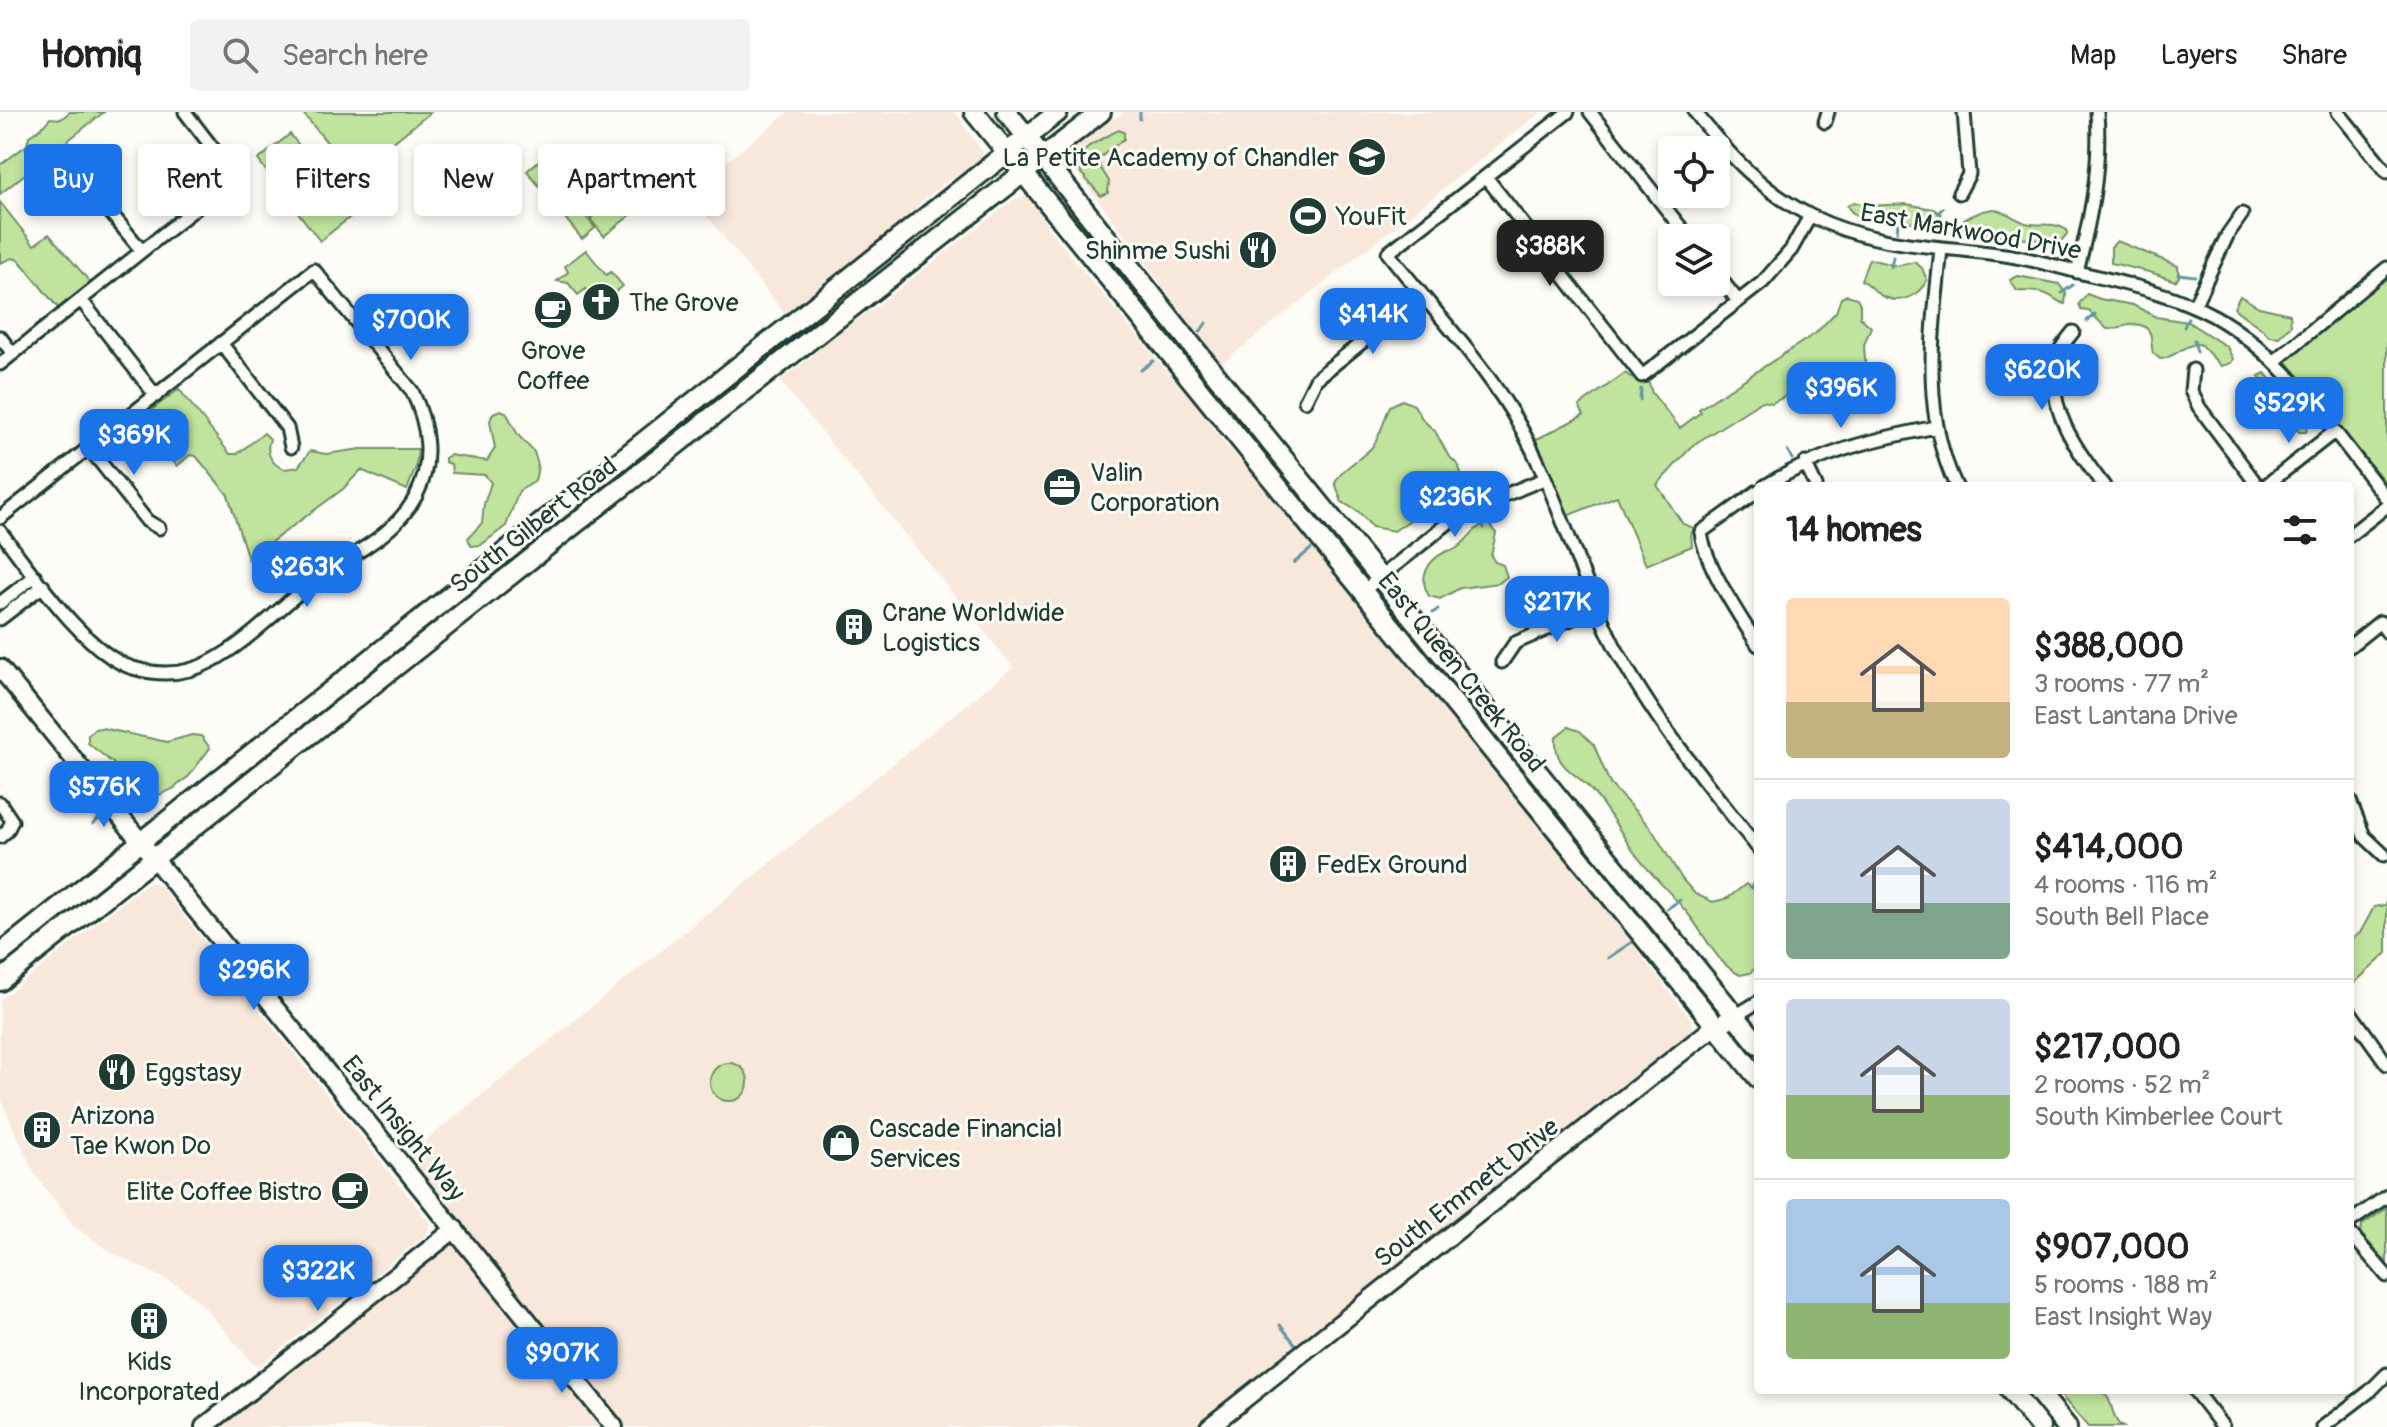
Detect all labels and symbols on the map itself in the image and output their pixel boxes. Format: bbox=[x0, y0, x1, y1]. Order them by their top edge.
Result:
school or university icon: La Petite Academy of Chandler bbox=[1346, 136, 1388, 178]
place label: La Petite Academy of Chandler bbox=[1002, 142, 1340, 174]
sports icon: YouFit bbox=[1287, 195, 1329, 237]
street label: East Markwood Drive bbox=[1858, 197, 2084, 267]
place label: YouFit bbox=[1335, 201, 1407, 233]
pin: $388K bbox=[1494, 220, 1606, 288]
restaurant icon: Shinme Sushi bbox=[1237, 229, 1279, 271]
place label: Shinme Sushi bbox=[1085, 235, 1230, 267]
church icon: The Grove bbox=[580, 281, 622, 323]
place label: The Grove bbox=[629, 287, 739, 319]
pin: $414K bbox=[1317, 288, 1429, 356]
cafe icon: Grove Coffee bbox=[532, 289, 574, 331]
pin: $700K bbox=[355, 294, 467, 362]
place label: Grove Coffee bbox=[517, 335, 589, 397]
pin: $620K bbox=[1986, 344, 2098, 412]
pin: $396K bbox=[1785, 362, 1897, 430]
pin: $529K bbox=[2233, 377, 2345, 445]
pin: $369K bbox=[78, 409, 190, 477]
street label: South Gilbert Road bbox=[444, 451, 624, 601]
place label: Valin Corporation bbox=[1090, 457, 1220, 519]
office icon: Valin Corporation bbox=[1041, 466, 1083, 508]
pin: $236K bbox=[1399, 471, 1511, 539]
pin: $263K bbox=[251, 541, 363, 609]
street label: East Queen Creek Road bbox=[1371, 566, 1552, 779]
pin: $217K bbox=[1501, 576, 1613, 644]
place label: Crane Worldwide Logistics bbox=[882, 597, 1064, 659]
building icon: Crane Worldwide Logistics bbox=[833, 606, 875, 648]
pin: $576K bbox=[48, 761, 160, 829]
building icon: FedEx Ground bbox=[1267, 843, 1309, 885]
place label: FedEx Ground bbox=[1316, 849, 1468, 881]
pin: $296K bbox=[198, 944, 310, 1012]
street label: East Insight Way bbox=[335, 1049, 472, 1208]
restaurant icon: Eggstasy bbox=[96, 1051, 138, 1093]
place label: Eggstasy bbox=[145, 1057, 242, 1089]
place label: Arizona Tae Kwon Do bbox=[70, 1100, 211, 1162]
building icon: Arizona Tae Kwon Do bbox=[21, 1109, 63, 1151]
street label: South Emmett Drive bbox=[1368, 1111, 1565, 1275]
place label: Cascade Financial Services bbox=[869, 1113, 1062, 1175]
shop icon: Cascade Financial Services bbox=[820, 1122, 862, 1164]
cafe icon: Elite Coffee Bistro bbox=[329, 1170, 371, 1212]
place label: Elite Coffee Bistro bbox=[126, 1176, 322, 1208]
pin: $322K bbox=[262, 1245, 374, 1313]
building icon: Kids Incorporated bbox=[128, 1300, 170, 1342]
pin: $907K bbox=[506, 1327, 618, 1395]
place label: Kids Incorporated bbox=[78, 1346, 220, 1408]

